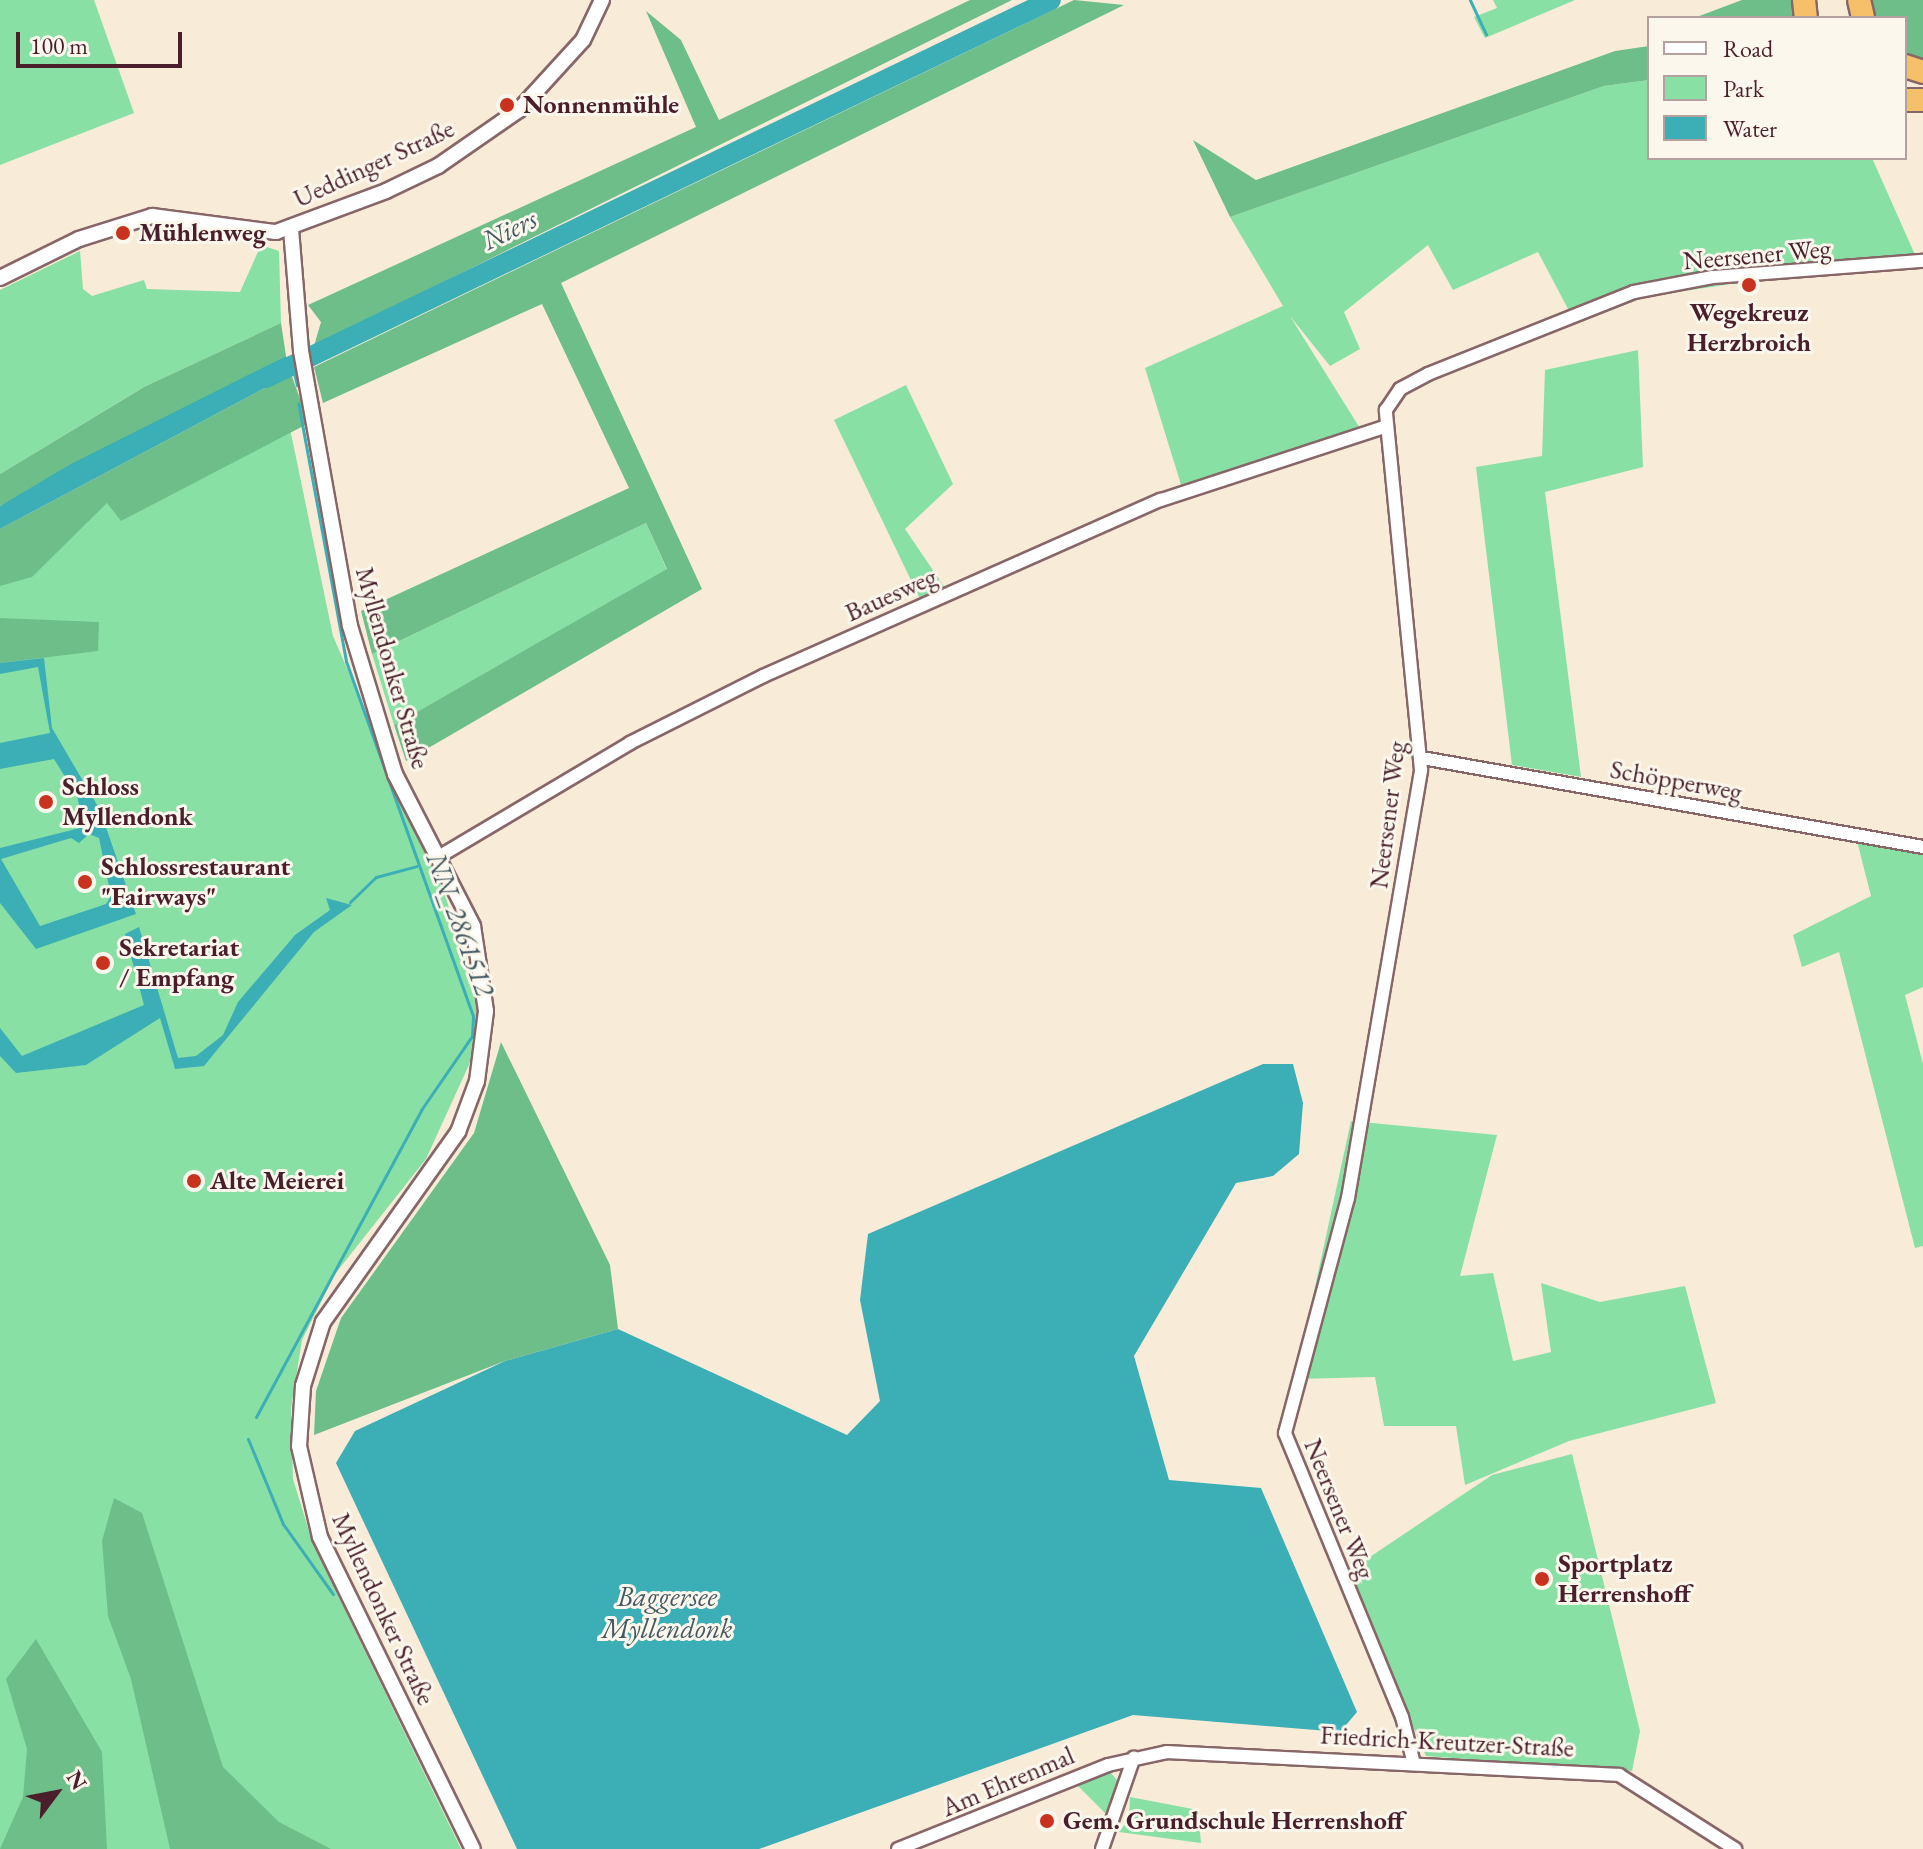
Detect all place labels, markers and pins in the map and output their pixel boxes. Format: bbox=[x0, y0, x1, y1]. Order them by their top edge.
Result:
place label: Nonnenmühle bbox=[523, 89, 679, 121]
marker: Nonnenmühle bbox=[498, 96, 516, 114]
place label: Mühlenweg bbox=[139, 217, 266, 249]
marker: Mühlenweg bbox=[114, 224, 132, 242]
marker: Wegekreuz Herzbroich bbox=[1740, 276, 1758, 294]
place label: Wegekreuz Herzbroich bbox=[1687, 297, 1811, 358]
place label: Schloss Myllendonk bbox=[62, 771, 193, 832]
marker: Schloss Myllendonk bbox=[37, 793, 55, 811]
place label: Schlossrestaurant "Fairways" bbox=[101, 851, 290, 912]
marker: Schlossrestaurant "Fairways" bbox=[76, 873, 94, 891]
place label: Sekretariat / Empfang bbox=[119, 932, 239, 994]
marker: Sekretariat / Empfang bbox=[94, 954, 112, 972]
place label: Alte Meierei bbox=[210, 1165, 344, 1197]
marker: Alte Meierei bbox=[185, 1172, 203, 1190]
place label: Sportplatz Herrenshoff bbox=[1558, 1548, 1691, 1610]
marker: Sportplatz Herrenshoff bbox=[1533, 1570, 1551, 1588]
place label: Gem. Grundschule Herrenshoff bbox=[1063, 1805, 1404, 1837]
marker: Gem. Grundschule Herrenshoff bbox=[1038, 1812, 1056, 1830]

